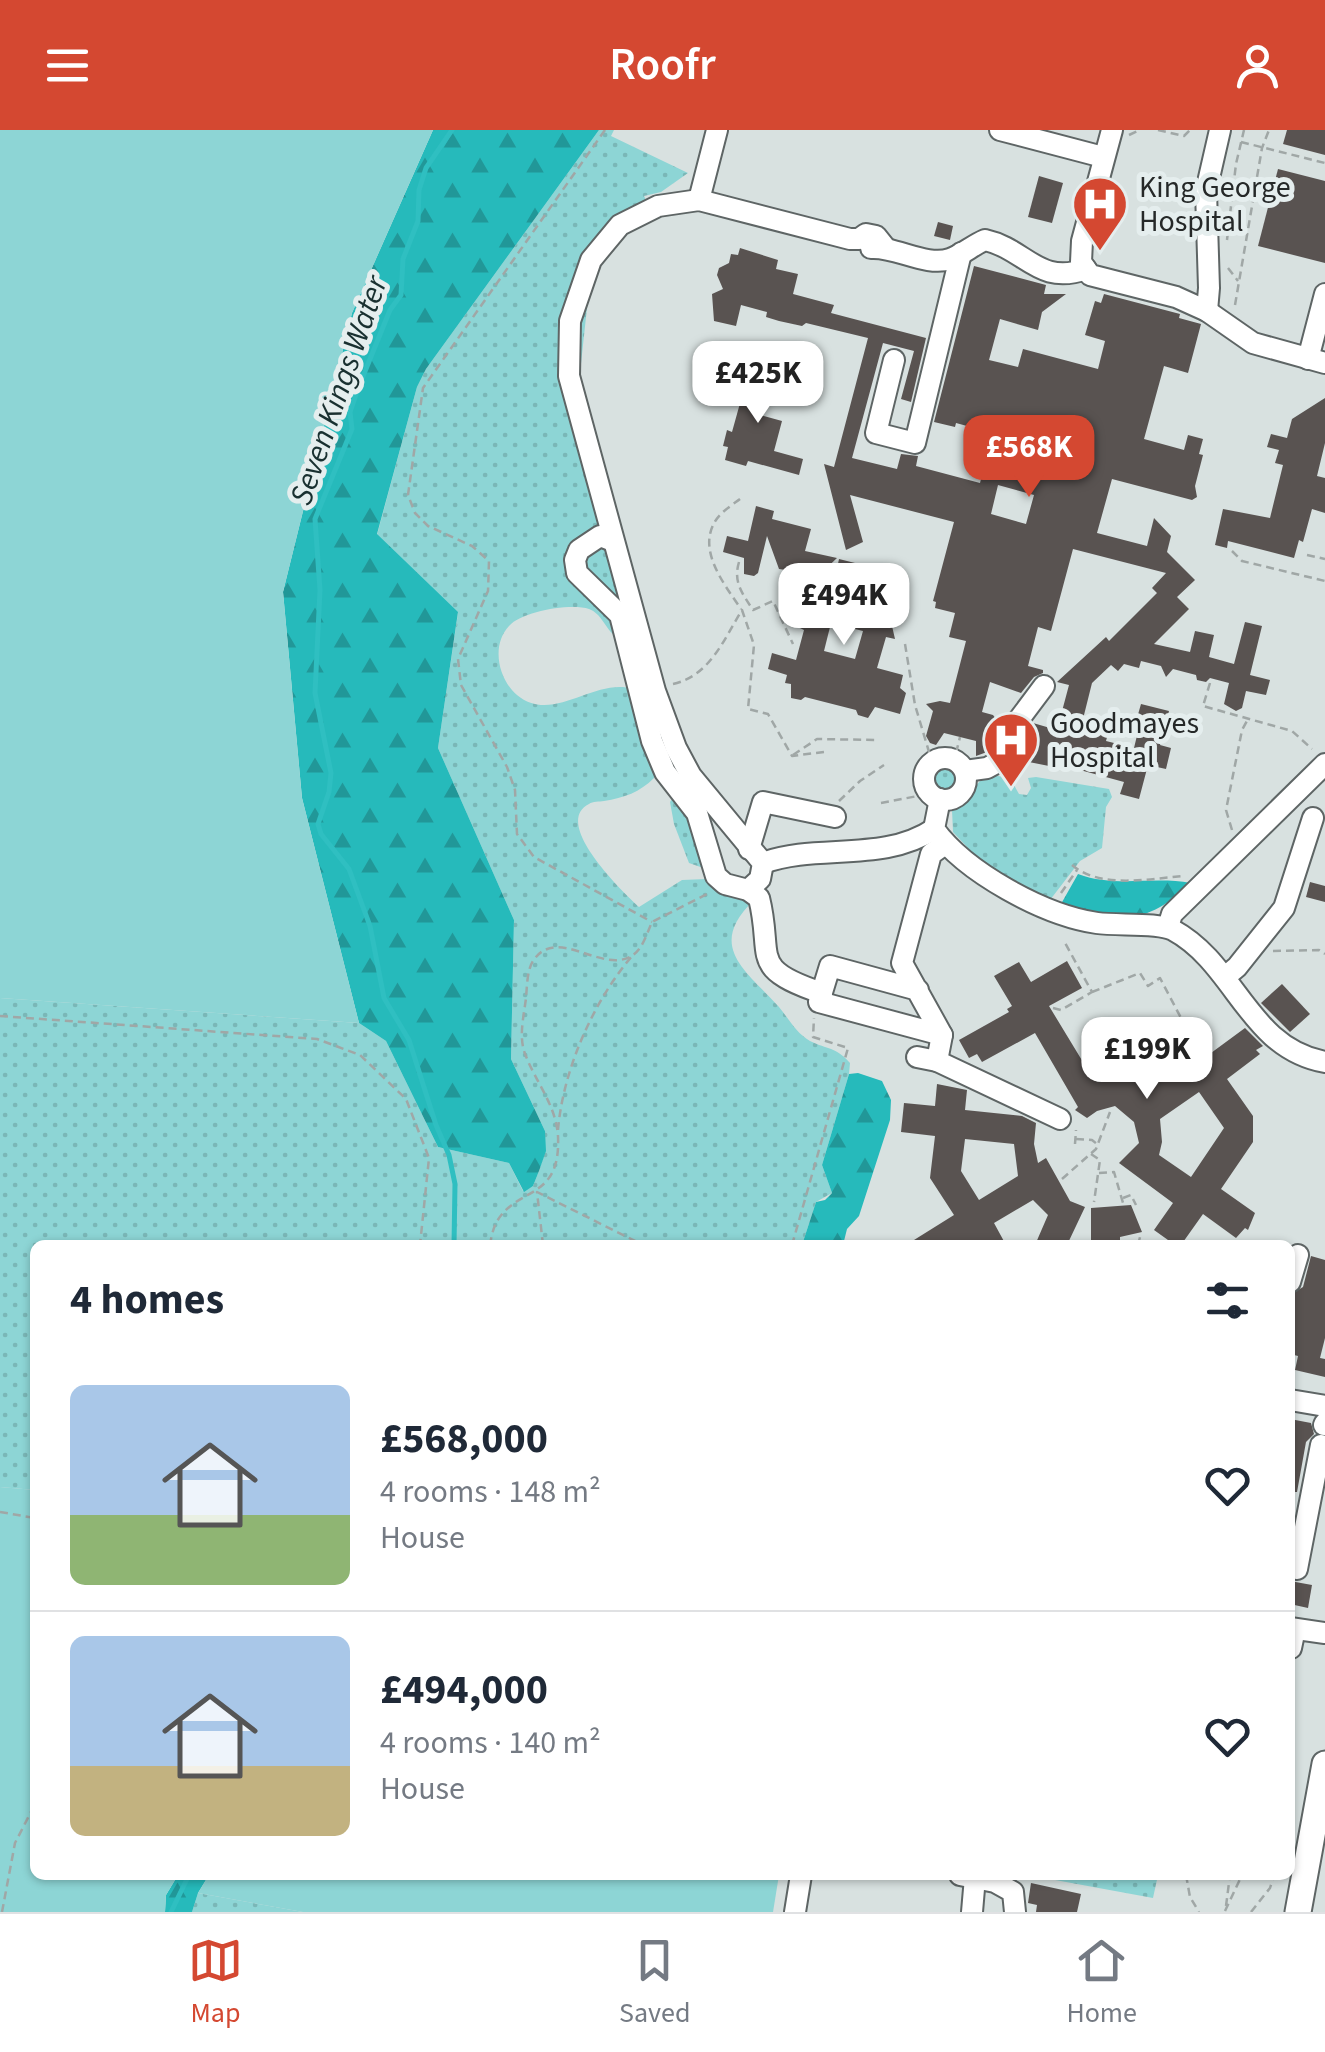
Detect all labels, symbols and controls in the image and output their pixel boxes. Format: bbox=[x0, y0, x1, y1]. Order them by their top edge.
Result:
text: Roofr bbox=[609, 33, 716, 97]
icon: menu bbox=[40, 38, 95, 93]
icon: person bbox=[1230, 38, 1285, 93]
place label: King George Hospital bbox=[1139, 166, 1291, 243]
hospital icon: King George Hospital bbox=[1070, 174, 1130, 253]
water label: Seven Kings Water bbox=[278, 268, 400, 511]
pin: £425K bbox=[688, 341, 828, 426]
text: £425K bbox=[714, 350, 802, 396]
pin: £568K bbox=[959, 415, 1099, 500]
text: £568K bbox=[985, 424, 1073, 470]
pin: £494K bbox=[774, 563, 914, 648]
text: £494K bbox=[800, 572, 888, 618]
place label: Goodmayes Hospital bbox=[1050, 702, 1199, 779]
hospital icon: Goodmayes Hospital bbox=[981, 710, 1041, 789]
pin: £199K bbox=[1077, 1017, 1217, 1102]
text: £199K bbox=[1103, 1026, 1191, 1072]
text: 4 homes bbox=[70, 1270, 224, 1330]
icon: filters bbox=[1200, 1273, 1255, 1328]
text: £568,000 bbox=[380, 1409, 548, 1469]
icon: home bbox=[150, 1425, 270, 1545]
icon: heart bbox=[1200, 1458, 1255, 1513]
text: 4 rooms · 148 m² bbox=[380, 1469, 601, 1515]
text: House bbox=[380, 1515, 465, 1561]
text: £494,000 bbox=[380, 1660, 548, 1720]
icon: home bbox=[150, 1676, 270, 1796]
icon: heart bbox=[1200, 1709, 1255, 1764]
text: 4 rooms · 140 m² bbox=[380, 1720, 601, 1766]
text: House bbox=[380, 1766, 465, 1812]
tab: Map bbox=[188, 1933, 243, 2033]
tab: Saved bbox=[619, 1933, 690, 2033]
tab: Home bbox=[1066, 1933, 1137, 2033]

